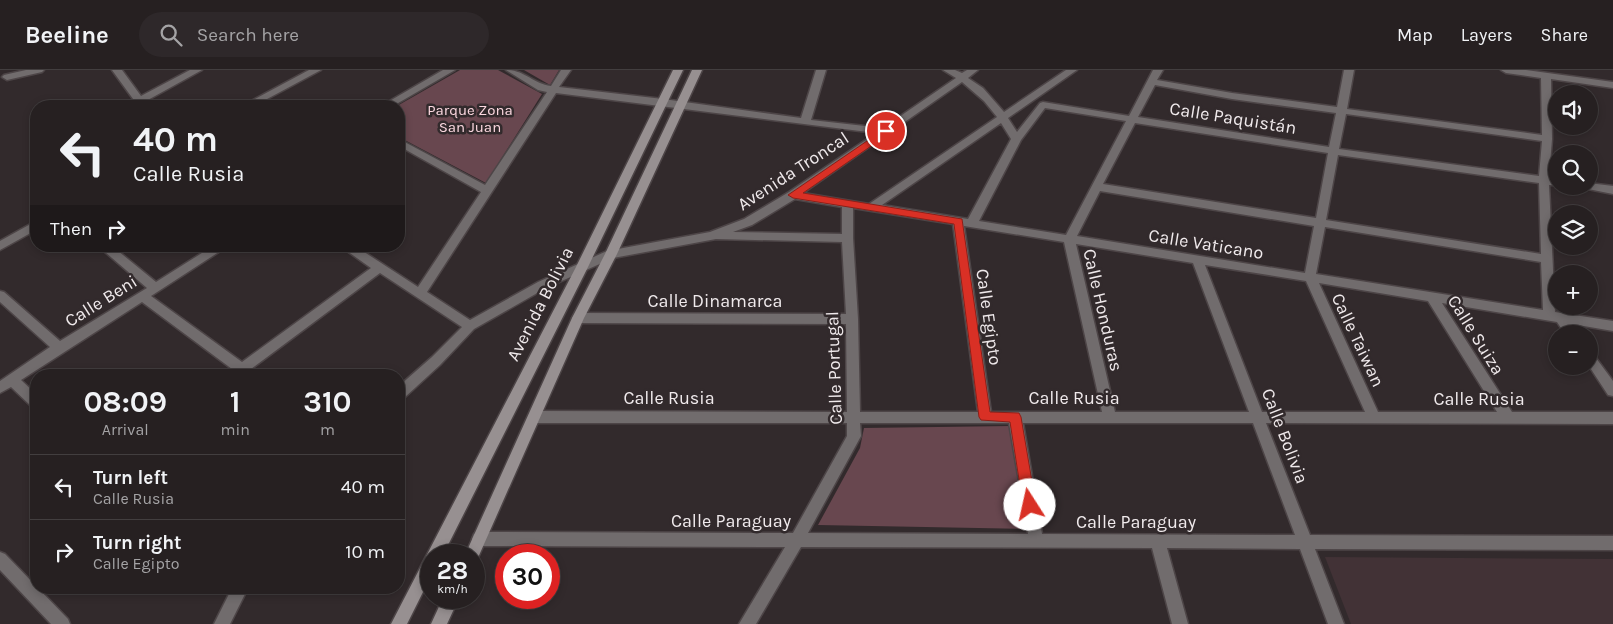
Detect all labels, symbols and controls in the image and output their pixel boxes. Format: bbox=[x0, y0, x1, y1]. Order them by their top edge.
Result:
search box bbox=[139, 12, 489, 57]
text: Beeline bbox=[25, 21, 109, 49]
icon: search bbox=[157, 21, 185, 49]
text: Search here bbox=[197, 24, 299, 46]
text: Map bbox=[1397, 24, 1433, 46]
text: Layers bbox=[1461, 24, 1513, 46]
text: Share bbox=[1541, 24, 1588, 46]
map controls bbox=[1548, 85, 1598, 375]
button: sound bbox=[1548, 85, 1598, 135]
street label: Calle Paquistán bbox=[1168, 97, 1298, 139]
park label: Parque Zona San Juan bbox=[427, 101, 513, 136]
pin bbox=[865, 110, 907, 152]
icon: arrive bbox=[872, 117, 900, 145]
text: 40 m bbox=[133, 119, 218, 160]
icon: left bbox=[50, 120, 115, 185]
street label: Avenida Troncal bbox=[733, 127, 853, 215]
button: search bbox=[1548, 145, 1598, 195]
text: Calle Rusia bbox=[133, 161, 244, 187]
button: layers bbox=[1548, 205, 1598, 255]
icon: right bbox=[102, 215, 130, 243]
text: Then bbox=[50, 218, 92, 240]
street label: Calle Vaticano bbox=[1147, 224, 1265, 264]
street label: Avenida Bolivia bbox=[502, 243, 578, 365]
street label: Calle Honduras bbox=[1078, 247, 1128, 373]
button: + bbox=[1548, 265, 1598, 315]
street label: Calle Egipto bbox=[971, 267, 1007, 367]
street label: Calle Beni bbox=[61, 270, 141, 332]
street label: Calle Dinamarca bbox=[647, 290, 783, 312]
street label: Calle Taiwan bbox=[1327, 290, 1389, 390]
street label: Calle Suiza bbox=[1443, 291, 1509, 379]
street label: Calle Portugal bbox=[821, 311, 847, 425]
button: − bbox=[1548, 325, 1598, 375]
text: 08:09 bbox=[83, 384, 167, 420]
text: 1 bbox=[230, 384, 241, 420]
text: 310 bbox=[303, 384, 352, 420]
street label: Calle Bolivia bbox=[1257, 385, 1313, 487]
street label: Calle Rusia bbox=[623, 387, 715, 409]
street label: Calle Rusia bbox=[1028, 387, 1120, 409]
street label: Calle Rusia bbox=[1433, 388, 1525, 410]
text: Arrival bbox=[102, 420, 149, 439]
text: min bbox=[220, 420, 250, 439]
text: m bbox=[320, 420, 335, 439]
text: Turn left bbox=[93, 467, 168, 489]
icon: left bbox=[50, 473, 78, 501]
text: 40 m bbox=[341, 476, 385, 498]
position arrow bbox=[1003, 478, 1055, 530]
text: Calle Rusia bbox=[93, 489, 174, 508]
street label: Calle Paraguay bbox=[671, 510, 792, 532]
street label: Calle Paraguay bbox=[1076, 511, 1197, 533]
text: Turn right bbox=[93, 532, 182, 554]
icon: right bbox=[50, 538, 78, 566]
text: 10 m bbox=[345, 541, 385, 563]
speed limit sign: 30 bbox=[495, 544, 560, 609]
text: Calle Egipto bbox=[93, 554, 180, 573]
text: 28 bbox=[437, 556, 468, 585]
text: km/h bbox=[437, 582, 468, 596]

